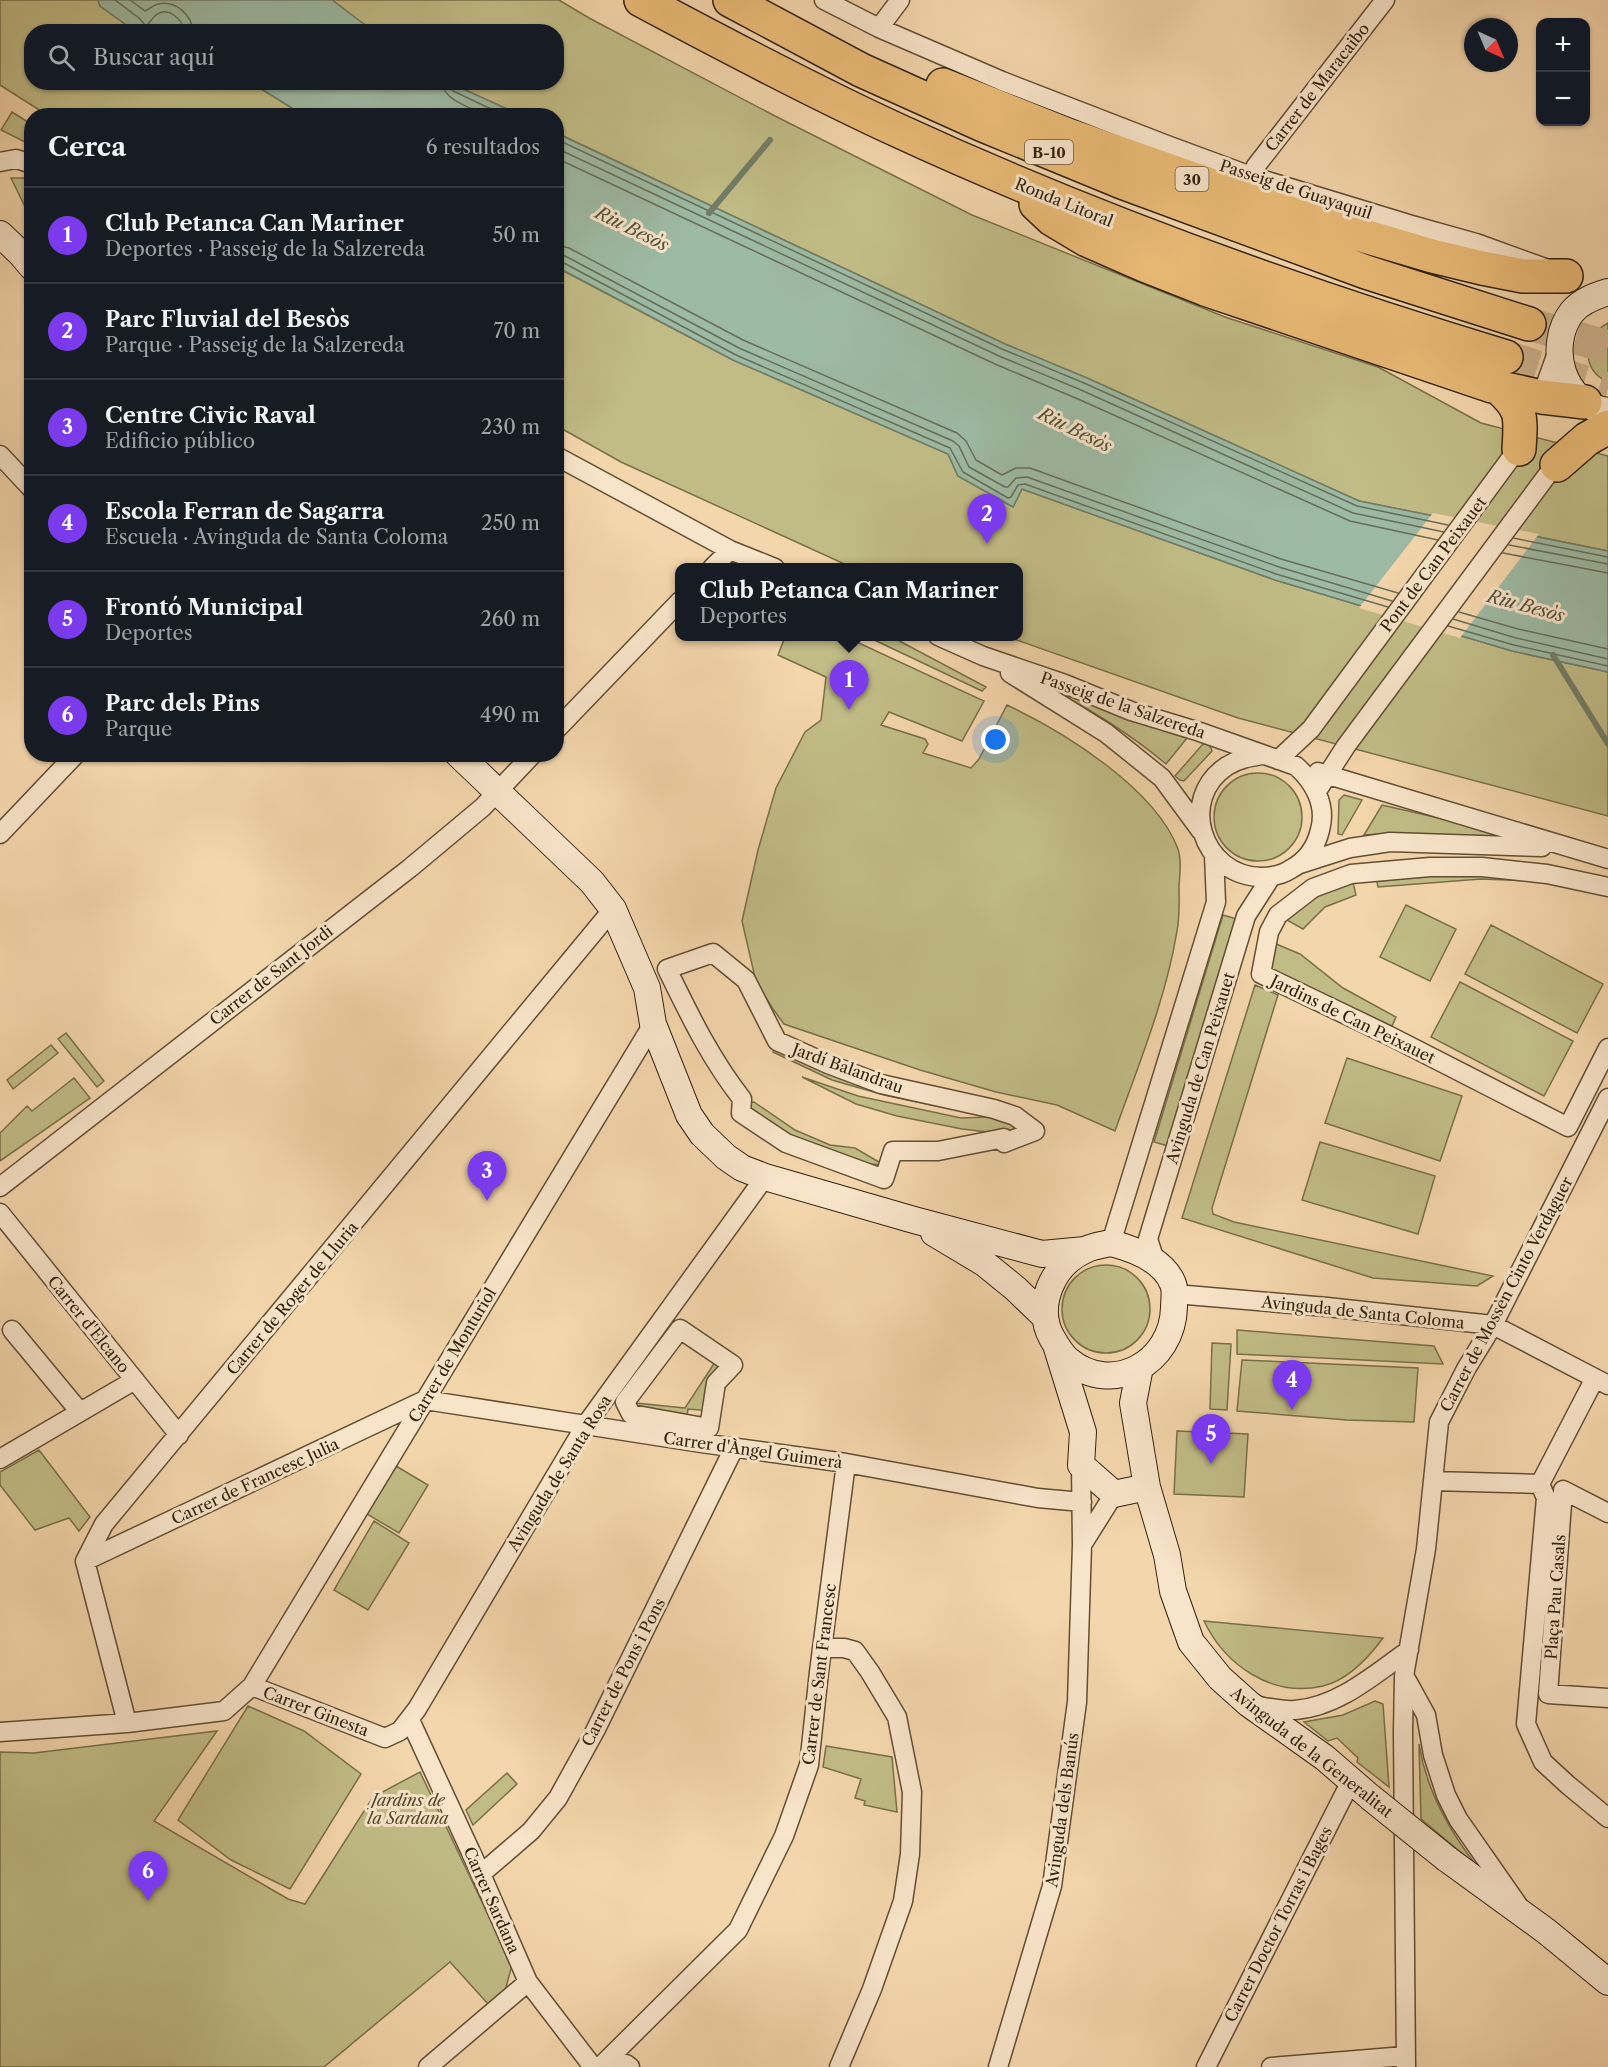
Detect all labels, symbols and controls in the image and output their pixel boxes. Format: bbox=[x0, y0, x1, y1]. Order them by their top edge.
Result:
north arrow bbox=[1464, 18, 1518, 72]
map controls bbox=[1536, 18, 1590, 126]
button: + bbox=[1536, 18, 1590, 72]
street label: Carrer de Maracaibo bbox=[1261, 19, 1373, 155]
search box bbox=[24, 24, 564, 90]
icon: search bbox=[45, 41, 78, 74]
text: Buscar aquí bbox=[93, 44, 215, 71]
button: − bbox=[1536, 72, 1590, 126]
text: Cerca bbox=[48, 131, 126, 163]
text: 6 resultados bbox=[426, 135, 540, 159]
road number: B-10 bbox=[1025, 140, 1073, 164]
street label: Passeig de Guayaquil bbox=[1217, 155, 1375, 223]
road number: 30 bbox=[1176, 167, 1208, 191]
street label: Ronda Litoral bbox=[1012, 173, 1116, 231]
water label: Riu Besòs bbox=[590, 201, 672, 256]
text: Club Petanca Can Mariner bbox=[105, 210, 404, 237]
text: 1 bbox=[63, 223, 72, 247]
text: 50 m bbox=[493, 223, 540, 247]
text: Deportes · Passeig de la Salzereda bbox=[105, 237, 425, 261]
text: Parc Fluvial del Besòs bbox=[105, 306, 350, 333]
text: 2 bbox=[62, 319, 73, 343]
text: 70 m bbox=[494, 319, 540, 343]
text: Parque · Passeig de la Salzereda bbox=[105, 333, 405, 357]
text: Centre Civic Raval bbox=[105, 402, 316, 429]
water label: Riu Besòs bbox=[1033, 402, 1115, 457]
text: 3 bbox=[62, 415, 73, 439]
text: 230 m bbox=[481, 415, 540, 439]
text: Edificio público bbox=[105, 429, 255, 453]
street label: Pont de Can Peixauet bbox=[1376, 492, 1491, 636]
pin: 2 bbox=[968, 494, 1006, 544]
text: Escola Ferran de Sagarra bbox=[105, 498, 384, 525]
text: 4 bbox=[62, 511, 73, 535]
text: 250 m bbox=[481, 511, 540, 535]
text: Escuela · Avinguda de Santa Coloma bbox=[105, 525, 448, 549]
popup bbox=[675, 563, 1023, 641]
text: Club Petanca Can Mariner bbox=[700, 577, 998, 604]
water label: Riu Besòs bbox=[1483, 585, 1567, 627]
text: Frontó Municipal bbox=[105, 594, 303, 621]
text: Deportes bbox=[700, 604, 787, 628]
text: 5 bbox=[62, 607, 73, 631]
text: 260 m bbox=[480, 607, 540, 631]
text: Deportes bbox=[105, 621, 192, 645]
pin: 1 bbox=[830, 660, 868, 710]
street label: Passeig de la Salzereda bbox=[1038, 667, 1209, 743]
text: Parc dels Pins bbox=[105, 690, 260, 717]
text: 6 bbox=[62, 703, 73, 727]
text: 490 m bbox=[480, 703, 540, 727]
text: Parque bbox=[105, 717, 172, 741]
your location bbox=[981, 725, 1010, 754]
street label: Carrer de Sant Jordi bbox=[205, 921, 337, 1029]
street label: Jardins de Can Peixauet bbox=[1265, 969, 1439, 1068]
street label: Avinguda de Can Peixauet bbox=[1161, 970, 1239, 1167]
street label: Jardí Balandrau bbox=[787, 1038, 906, 1097]
pin: 3 bbox=[468, 1152, 506, 1201]
street label: Carrer de Mossèn Cinto Verdaguer bbox=[1435, 1173, 1577, 1415]
street label: Carrer de Roger de Lluria bbox=[222, 1217, 362, 1379]
street label: Carrer d'Elcano bbox=[44, 1271, 134, 1377]
street label: Carrer de Monturiol bbox=[404, 1284, 500, 1426]
street label: Avinguda de Santa Coloma bbox=[1259, 1291, 1466, 1333]
pin: 4 bbox=[1272, 1360, 1312, 1410]
street label: Avinguda de Santa Rosa bbox=[502, 1391, 616, 1556]
pin: 5 bbox=[1192, 1414, 1230, 1464]
street label: Carrer d'Àngel Guimerà bbox=[662, 1428, 844, 1473]
street label: Carrer de Francesc Julia bbox=[168, 1433, 342, 1529]
street label: Plaça Pau Casals bbox=[1541, 1534, 1569, 1660]
street label: Carrer de Sant Francesc bbox=[798, 1582, 840, 1766]
street label: Carrer de Pons i Pons bbox=[577, 1594, 669, 1750]
street label: Carrer Ginesta bbox=[260, 1682, 372, 1740]
street label: Avinguda de la Generalitat bbox=[1226, 1682, 1397, 1822]
street label: Avinguda dels Banús bbox=[1041, 1731, 1083, 1890]
park label: Jardins de la Sardana bbox=[366, 1790, 449, 1828]
street label: Carrer Doctor Torras i Bages bbox=[1220, 1823, 1336, 2025]
street label: Carrer Sardana bbox=[460, 1843, 525, 1957]
pin: 6 bbox=[128, 1852, 168, 1901]

